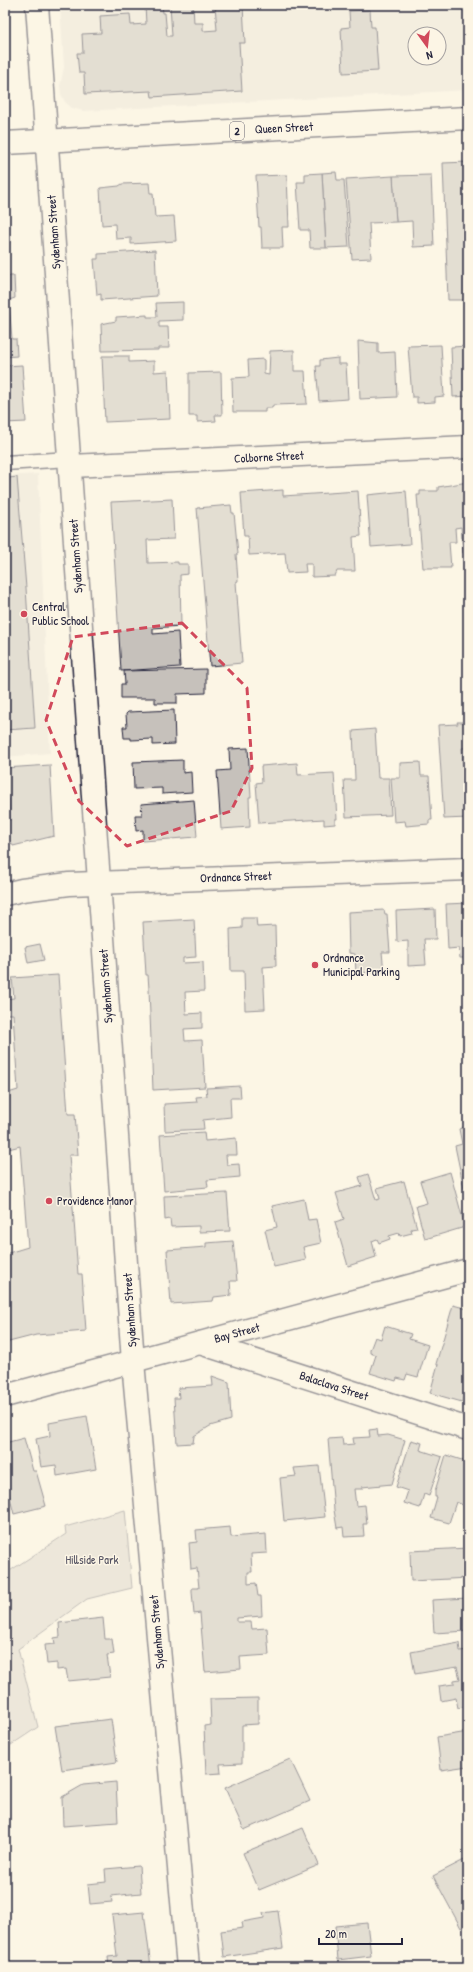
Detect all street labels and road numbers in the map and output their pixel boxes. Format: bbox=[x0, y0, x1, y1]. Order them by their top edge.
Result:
street label: Queen Street bbox=[254, 117, 314, 138]
road number: 2 bbox=[230, 122, 244, 140]
street label: Sydenham Street bbox=[42, 194, 65, 270]
street label: Colborne Street bbox=[234, 446, 305, 467]
street label: Sydenham Street bbox=[64, 518, 87, 594]
street label: Ordnance Street bbox=[200, 867, 273, 886]
street label: Sydenham Street bbox=[94, 948, 117, 1024]
street label: Sydenham Street bbox=[118, 1272, 141, 1348]
street label: Bay Street bbox=[212, 1318, 262, 1347]
street label: Balaclava Street bbox=[298, 1366, 372, 1405]
street label: Sydenham Street bbox=[145, 1594, 168, 1670]

